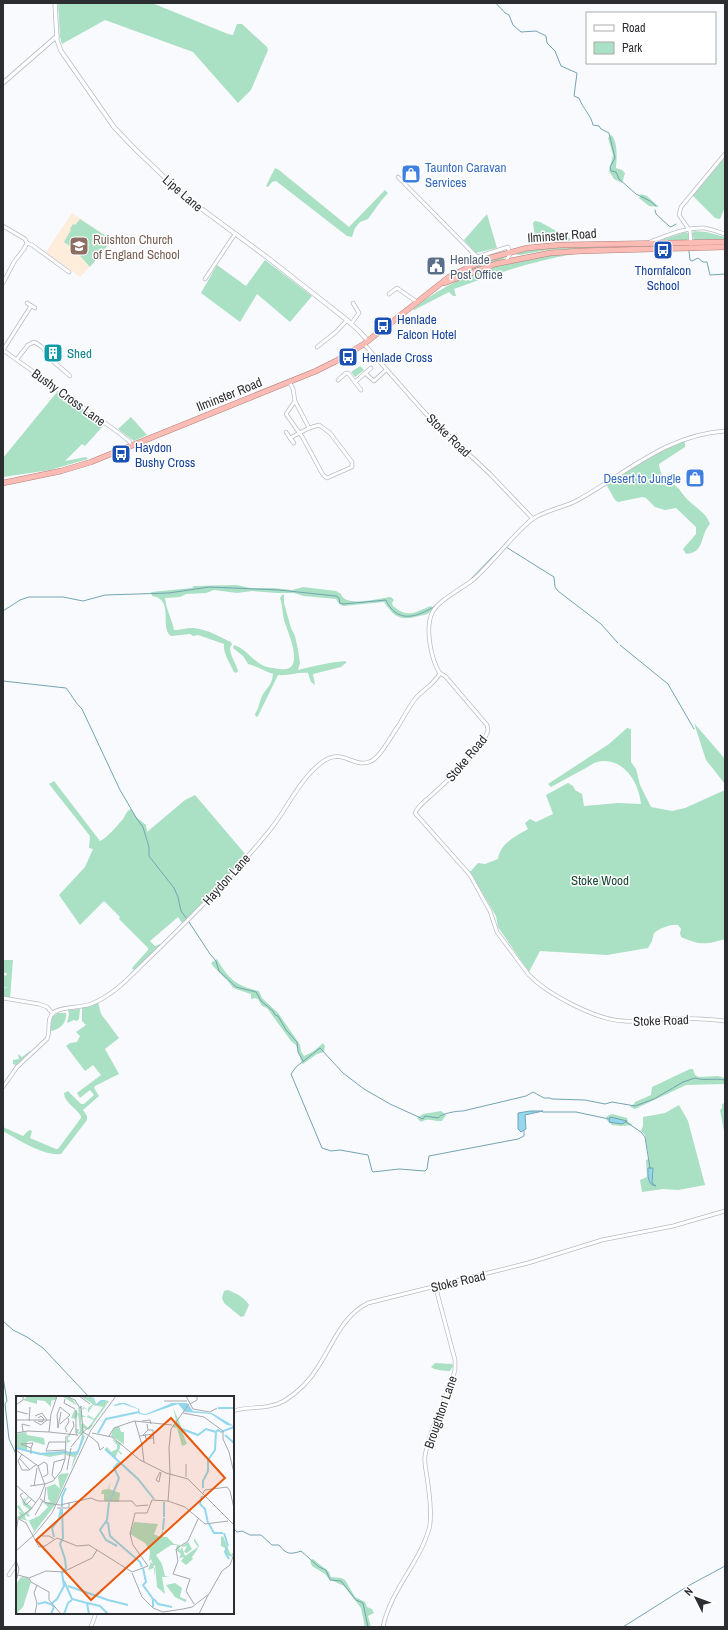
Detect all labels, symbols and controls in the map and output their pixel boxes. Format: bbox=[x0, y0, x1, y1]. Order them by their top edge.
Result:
legend bbox=[586, 12, 716, 64]
text: Road bbox=[622, 20, 646, 36]
text: Park bbox=[622, 40, 642, 56]
place label: Taunton Caravan Services bbox=[425, 159, 506, 191]
shop icon: Taunton Caravan Services bbox=[400, 163, 422, 185]
street label: Lipe Lane bbox=[159, 171, 206, 215]
street label: Ilminster Road bbox=[527, 225, 597, 246]
place label: Ruishton Church of England School bbox=[93, 231, 180, 263]
school or university icon: Ruishton Church of England School bbox=[68, 235, 90, 257]
bus stop icon: Thornfalcon School bbox=[652, 239, 674, 261]
place label: Henlade Post Office bbox=[450, 251, 503, 283]
public building icon: Henlade Post Office bbox=[425, 255, 447, 277]
place label: Thornfalcon School bbox=[635, 262, 691, 294]
place label: Henlade Falcon Hotel bbox=[397, 311, 456, 343]
bus stop icon: Henlade Falcon Hotel bbox=[372, 315, 394, 337]
building icon: Shed bbox=[42, 342, 64, 364]
place label: Shed bbox=[67, 345, 92, 362]
bus stop icon: Henlade Cross bbox=[337, 346, 359, 368]
place label: Henlade Cross bbox=[362, 349, 433, 366]
street label: Bushy Cross Lane bbox=[28, 365, 109, 430]
street label: Ilminster Road bbox=[194, 374, 265, 415]
street label: Stoke Road bbox=[423, 410, 475, 461]
place label: Haydon Bushy Cross bbox=[135, 439, 195, 471]
bus stop icon: Haydon Bushy Cross bbox=[110, 443, 132, 465]
shop icon: Desert to Jungle bbox=[684, 467, 706, 489]
place label: Desert to Jungle bbox=[603, 470, 681, 487]
street label: Stoke Road bbox=[442, 731, 491, 785]
street label: Haydon Lane bbox=[199, 850, 254, 909]
park label: Stoke Wood bbox=[571, 872, 629, 889]
street label: Stoke Road bbox=[633, 1011, 689, 1030]
street label: Stoke Road bbox=[429, 1267, 487, 1296]
street label: Broughton Lane bbox=[420, 1373, 461, 1451]
inset map bbox=[16, 1396, 234, 1614]
north arrow bbox=[676, 1578, 716, 1618]
text: N bbox=[681, 1584, 696, 1598]

